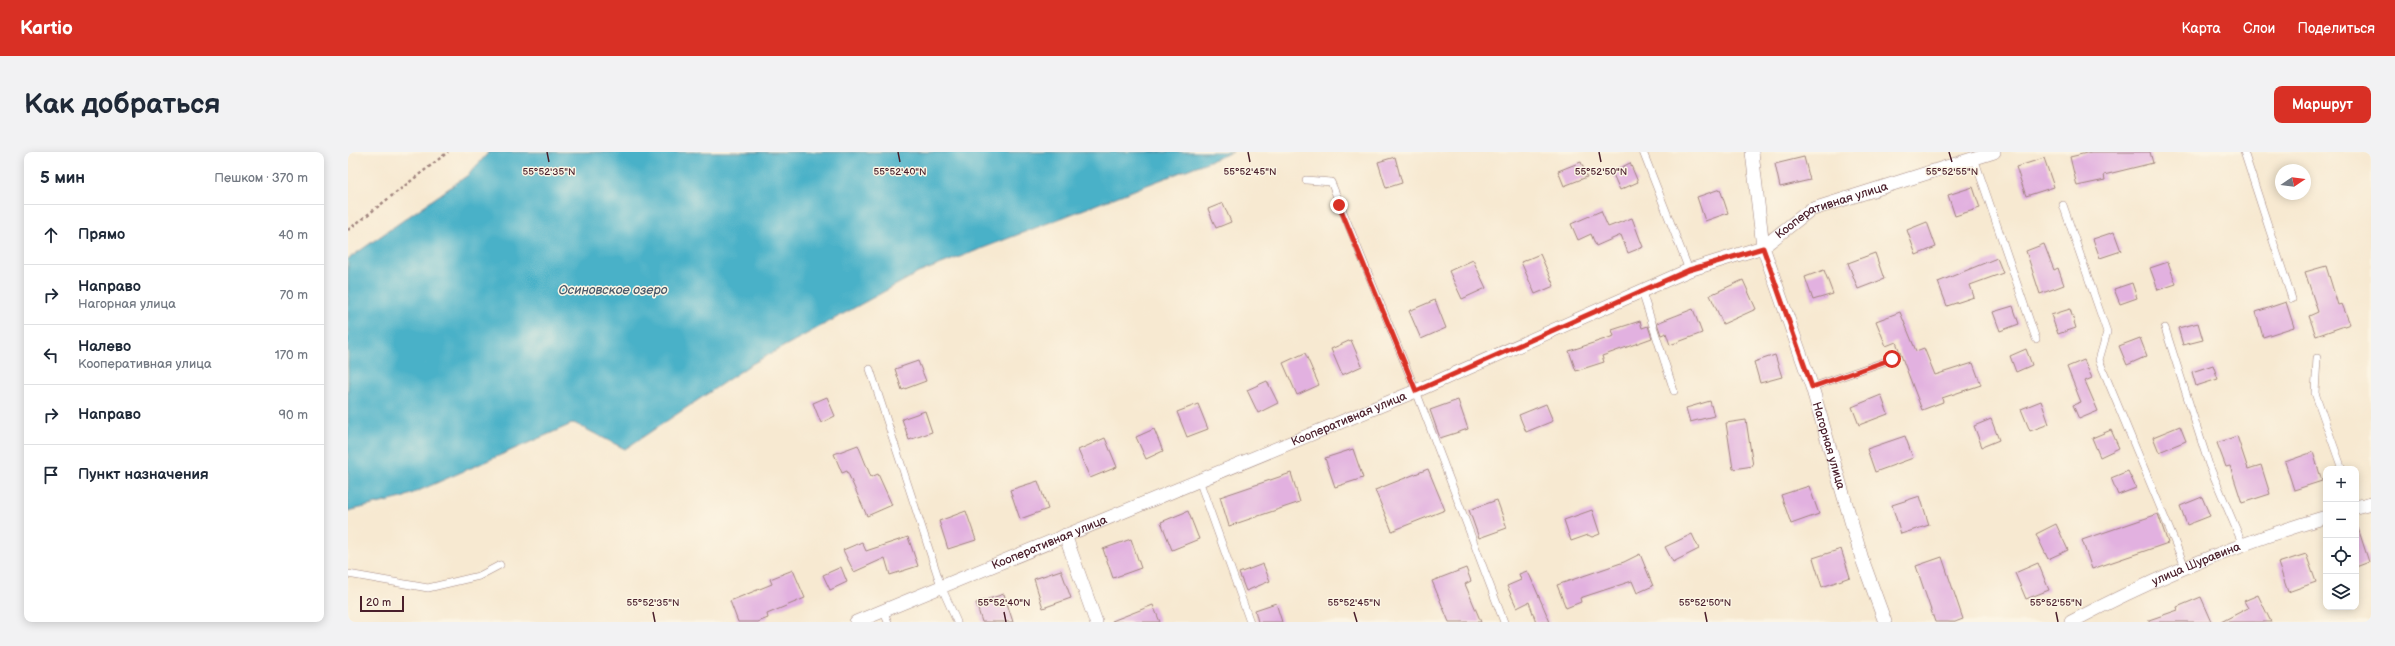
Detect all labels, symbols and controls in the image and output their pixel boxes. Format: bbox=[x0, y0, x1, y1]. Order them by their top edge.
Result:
text: Kartio bbox=[20, 17, 73, 40]
text: Карта bbox=[2181, 20, 2221, 37]
text: Слои bbox=[2243, 20, 2275, 37]
text: Поделиться bbox=[2297, 20, 2375, 37]
button: Маршрут bbox=[2274, 86, 2371, 123]
text: Как добраться bbox=[24, 88, 221, 121]
north arrow bbox=[2275, 164, 2311, 200]
text: 55°52'35"N bbox=[523, 166, 575, 178]
text: 55°52'40"N bbox=[873, 166, 927, 178]
text: 55°52'45"N bbox=[1224, 166, 1276, 178]
text: 55°52'50"N bbox=[1575, 166, 1627, 178]
text: 55°52'55"N bbox=[1926, 166, 1978, 178]
text: 5 мин bbox=[40, 168, 85, 188]
text: Пешком · 370 m bbox=[214, 170, 308, 186]
street label: Кооперативная улица bbox=[1772, 178, 1890, 242]
route end bbox=[1330, 196, 1348, 214]
icon: ahead bbox=[40, 224, 62, 246]
text: Прямо bbox=[78, 225, 125, 244]
text: 40 m bbox=[278, 227, 308, 243]
text: Направо bbox=[78, 277, 141, 296]
water label: Осиновское озеро bbox=[558, 282, 668, 298]
icon: right bbox=[40, 284, 62, 306]
text: 70 m bbox=[280, 287, 308, 303]
text: Нагорная улица bbox=[78, 296, 176, 312]
text: Налево bbox=[78, 337, 131, 356]
icon: left bbox=[40, 344, 62, 366]
text: 170 m bbox=[275, 347, 308, 363]
route start bbox=[1883, 350, 1901, 368]
text: Кооперативная улица bbox=[78, 356, 212, 372]
street label: Кооперативная улица bbox=[1289, 388, 1409, 449]
street label: Нагорная улица bbox=[1809, 400, 1849, 491]
icon: right bbox=[40, 404, 62, 426]
text: Направо bbox=[78, 405, 141, 424]
text: 90 m bbox=[279, 407, 308, 423]
icon: arrive bbox=[40, 464, 62, 486]
text: Пункт назначения bbox=[78, 465, 209, 484]
map controls bbox=[2323, 466, 2359, 610]
button: + bbox=[2323, 466, 2359, 502]
button: − bbox=[2323, 502, 2359, 538]
street label: Кооперативная улица bbox=[989, 512, 1109, 573]
button: locate bbox=[2323, 538, 2359, 574]
street label: улица Шуравина bbox=[2149, 539, 2242, 589]
button: layers bbox=[2323, 574, 2359, 610]
scale bar bbox=[360, 594, 404, 613]
text: 20 m bbox=[366, 596, 391, 609]
text: 55°52'35"N bbox=[627, 597, 679, 609]
text: 55°52'40"N bbox=[977, 597, 1031, 609]
text: 55°52'45"N bbox=[1328, 597, 1380, 609]
text: 55°52'50"N bbox=[1679, 597, 1731, 609]
text: 55°52'55"N bbox=[2030, 597, 2082, 609]

